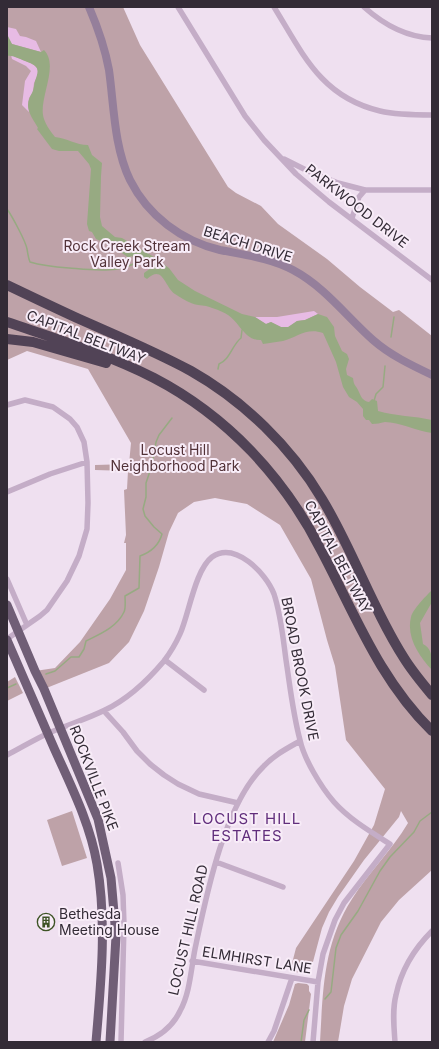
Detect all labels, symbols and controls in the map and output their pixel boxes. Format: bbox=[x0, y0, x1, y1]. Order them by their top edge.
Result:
street label: PARKWOOD DRIVE bbox=[302, 160, 412, 251]
street label: BEACH DRIVE bbox=[202, 222, 295, 265]
park label: Rock Creek Stream Valley Park bbox=[63, 237, 191, 270]
street label: CAPITAL BELTWAY bbox=[24, 306, 148, 367]
park label: Locust Hill Neighborhood Park bbox=[111, 441, 240, 474]
street label: CAPITAL BELTWAY bbox=[301, 497, 376, 617]
street label: BROAD BROOK DRIVE bbox=[278, 596, 323, 742]
street label: ROCKVILLE PIKE bbox=[67, 723, 122, 833]
district label: LOCUST HILL ESTATES bbox=[193, 809, 301, 845]
street label: LOCUST HILL ROAD bbox=[164, 863, 211, 997]
place label: Bethesda Meeting House bbox=[59, 905, 159, 938]
building icon: Bethesda Meeting House bbox=[36, 912, 56, 932]
street label: ELMHIRST LANE bbox=[201, 942, 313, 977]

